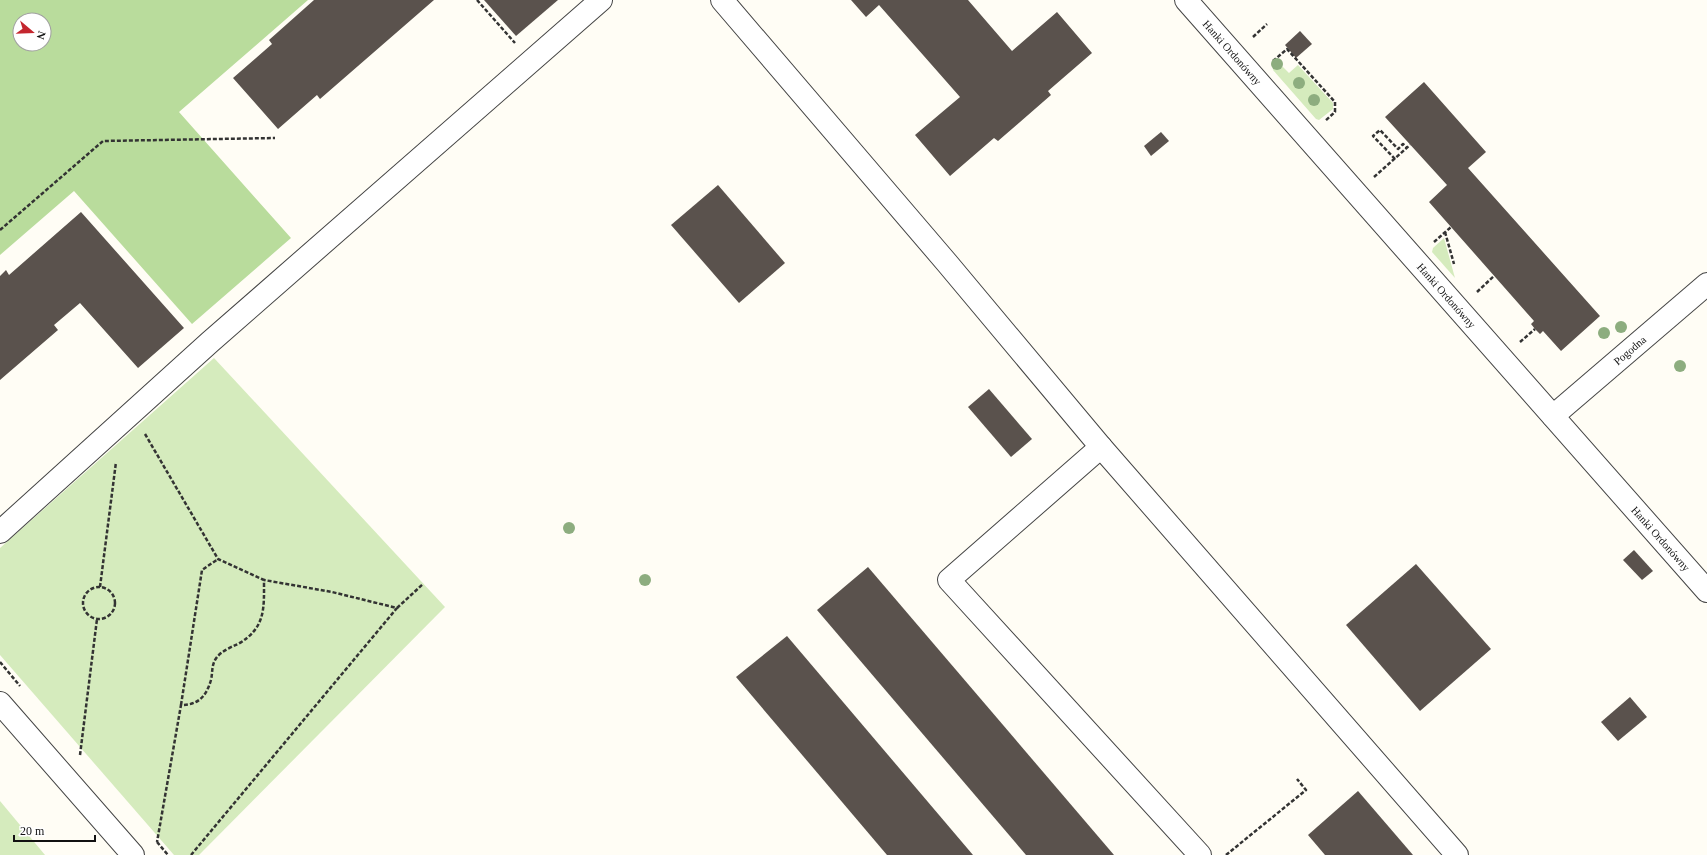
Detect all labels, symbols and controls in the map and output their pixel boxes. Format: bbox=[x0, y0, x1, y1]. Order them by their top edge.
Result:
north arrow bbox=[12, 12, 52, 52]
street label: Hanki Ordonówny bbox=[1201, 18, 1264, 88]
text: N bbox=[34, 30, 48, 41]
street label: Hanki Ordonówny bbox=[1415, 261, 1479, 331]
street label: Pogodna bbox=[1611, 333, 1648, 367]
street label: Hanki Ordonówny bbox=[1629, 504, 1693, 574]
scale bar bbox=[14, 817, 95, 843]
text: 20 m bbox=[20, 824, 45, 838]

